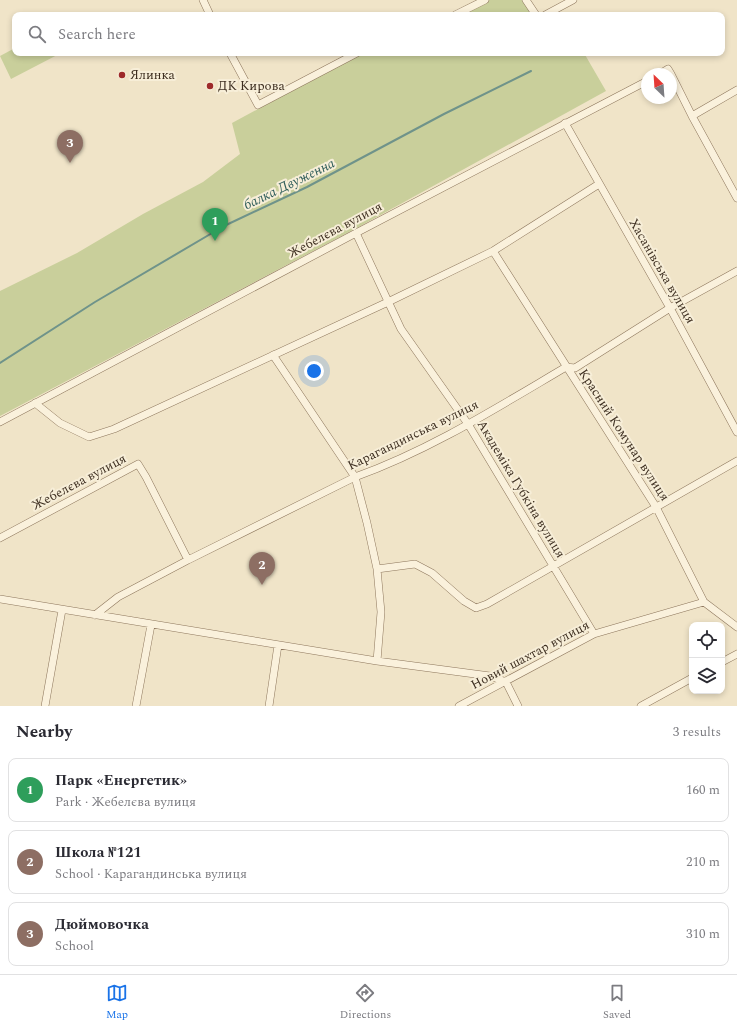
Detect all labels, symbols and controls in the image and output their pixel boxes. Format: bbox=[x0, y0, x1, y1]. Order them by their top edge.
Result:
search box bbox=[12, 12, 725, 56]
icon: search bbox=[26, 23, 48, 45]
text: Search here bbox=[58, 23, 136, 46]
place label: Ялинка bbox=[130, 65, 176, 85]
north arrow bbox=[641, 68, 677, 104]
marker: Ялинка bbox=[117, 70, 127, 80]
place label: ДК Кирова bbox=[218, 76, 286, 96]
marker: ДК Кирова bbox=[205, 81, 215, 91]
pin: 3 bbox=[57, 130, 83, 163]
water label: балка Двуженна bbox=[240, 153, 338, 215]
street label: Жебелєва вулиця bbox=[284, 197, 386, 263]
pin: 1 bbox=[202, 208, 228, 241]
street label: Хасанівська вулиця bbox=[624, 215, 700, 327]
your location bbox=[304, 361, 324, 381]
street label: Красний Комунар вулиця bbox=[574, 365, 674, 505]
street label: Карагандинська вулиця bbox=[344, 395, 482, 475]
street label: Академіка Губкіна вулиця bbox=[472, 416, 570, 562]
street label: Жебелєва вулиця bbox=[28, 449, 130, 515]
pin: 2 bbox=[249, 552, 275, 585]
street label: Новий шахтар вулиця bbox=[467, 615, 593, 695]
map controls bbox=[689, 622, 725, 694]
button: locate bbox=[689, 622, 725, 658]
button: layers bbox=[689, 658, 725, 694]
text: Nearby bbox=[16, 719, 72, 745]
text: 3 results bbox=[673, 722, 721, 742]
text: Парк «Енергетик» bbox=[55, 769, 187, 792]
text: 1 bbox=[26, 780, 34, 800]
text: 160 m bbox=[686, 780, 720, 800]
text: Park · Жебелєва вулиця bbox=[55, 792, 196, 812]
text: Школа №121 bbox=[55, 841, 142, 864]
text: 2 bbox=[26, 852, 34, 872]
text: 210 m bbox=[686, 852, 720, 872]
text: School · Карагандинська вулиця bbox=[55, 864, 247, 884]
text: Дюймовочка bbox=[55, 913, 149, 936]
text: 3 bbox=[26, 924, 34, 944]
text: 310 m bbox=[686, 924, 720, 944]
text: School bbox=[55, 936, 94, 956]
tab: Map bbox=[106, 982, 128, 1023]
tab: Directions bbox=[340, 982, 391, 1023]
tab: Saved bbox=[603, 982, 631, 1023]

